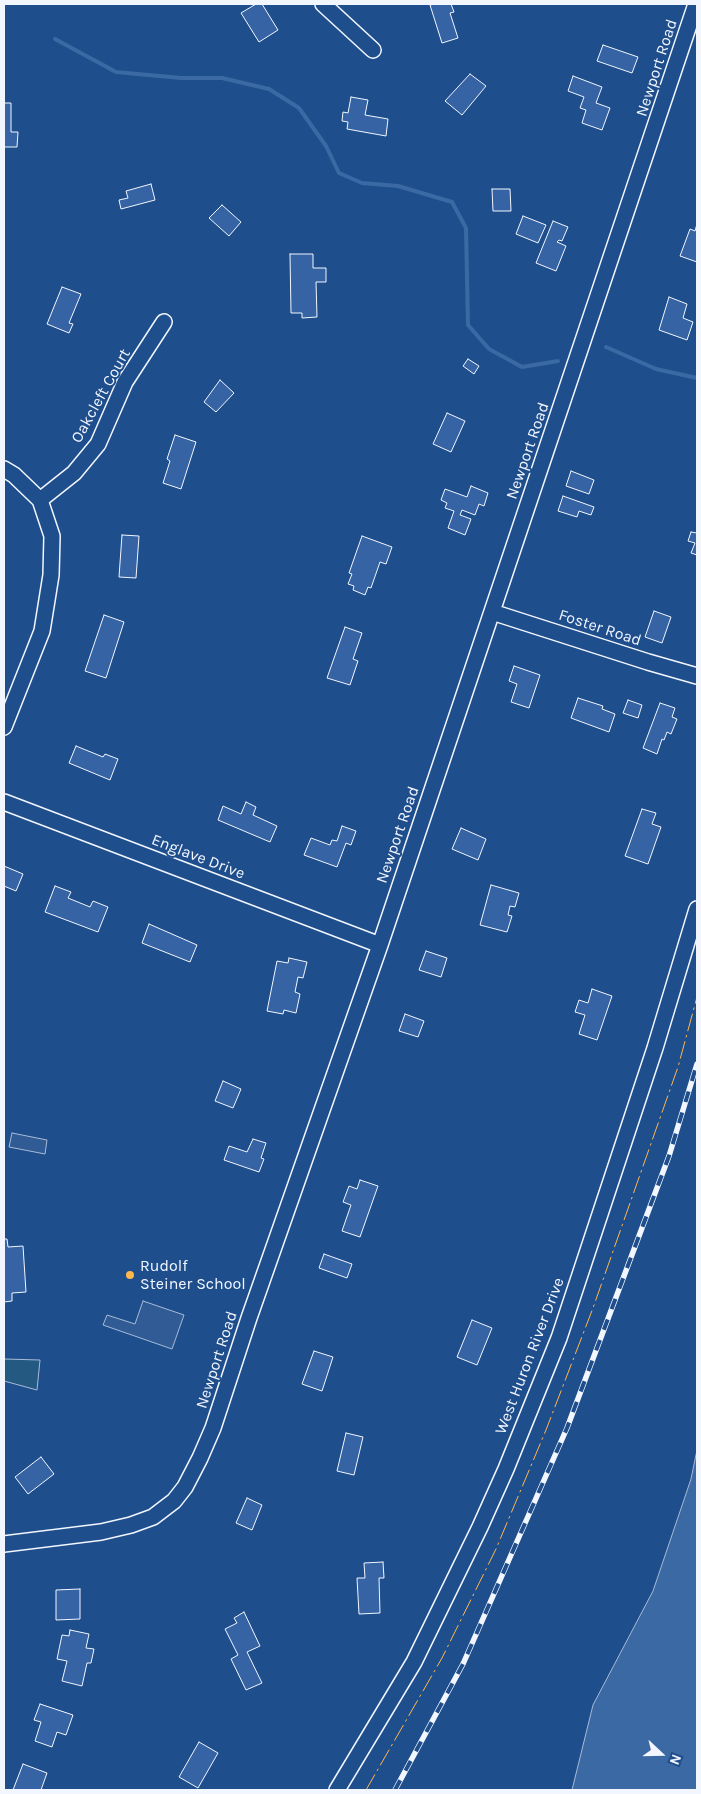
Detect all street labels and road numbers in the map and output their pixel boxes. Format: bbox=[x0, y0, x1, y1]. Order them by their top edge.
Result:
street label: Newport Road bbox=[632, 17, 682, 119]
street label: Oakcleft Court bbox=[67, 346, 135, 446]
street label: Newport Road bbox=[502, 400, 554, 502]
street label: Foster Road bbox=[556, 606, 644, 650]
street label: Newport Road bbox=[372, 784, 424, 886]
street label: Englave Drive bbox=[149, 830, 247, 884]
street label: West Huron River Drive bbox=[491, 1275, 569, 1437]
street label: Newport Road bbox=[192, 1309, 242, 1411]

